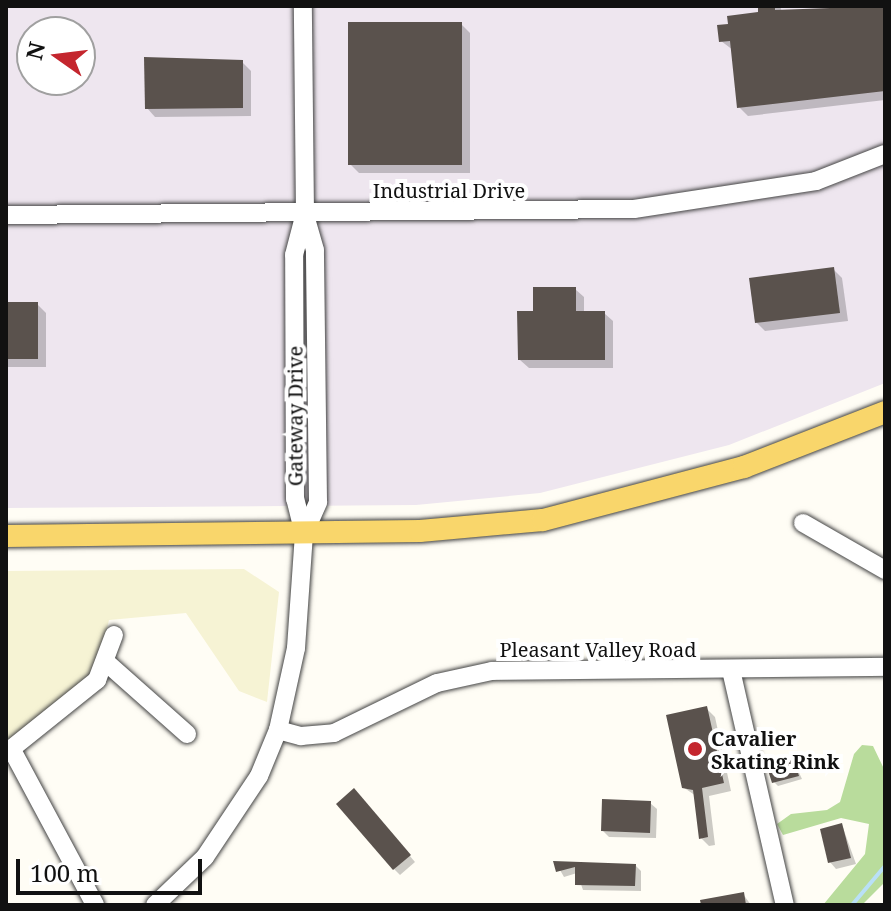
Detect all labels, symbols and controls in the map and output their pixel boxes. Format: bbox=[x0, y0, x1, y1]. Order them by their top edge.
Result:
north arrow bbox=[16, 16, 96, 96]
text: N bbox=[18, 39, 51, 63]
street label: Industrial Drive bbox=[373, 178, 525, 202]
street label: Gateway Drive bbox=[283, 346, 307, 486]
street label: Pleasant Valley Road bbox=[499, 637, 697, 661]
place label: Cavalier Skating Rink bbox=[711, 726, 840, 773]
marker: Cavalier Skating Rink bbox=[686, 740, 704, 758]
scale bar bbox=[20, 843, 206, 893]
text: 100 m bbox=[30, 856, 99, 889]

